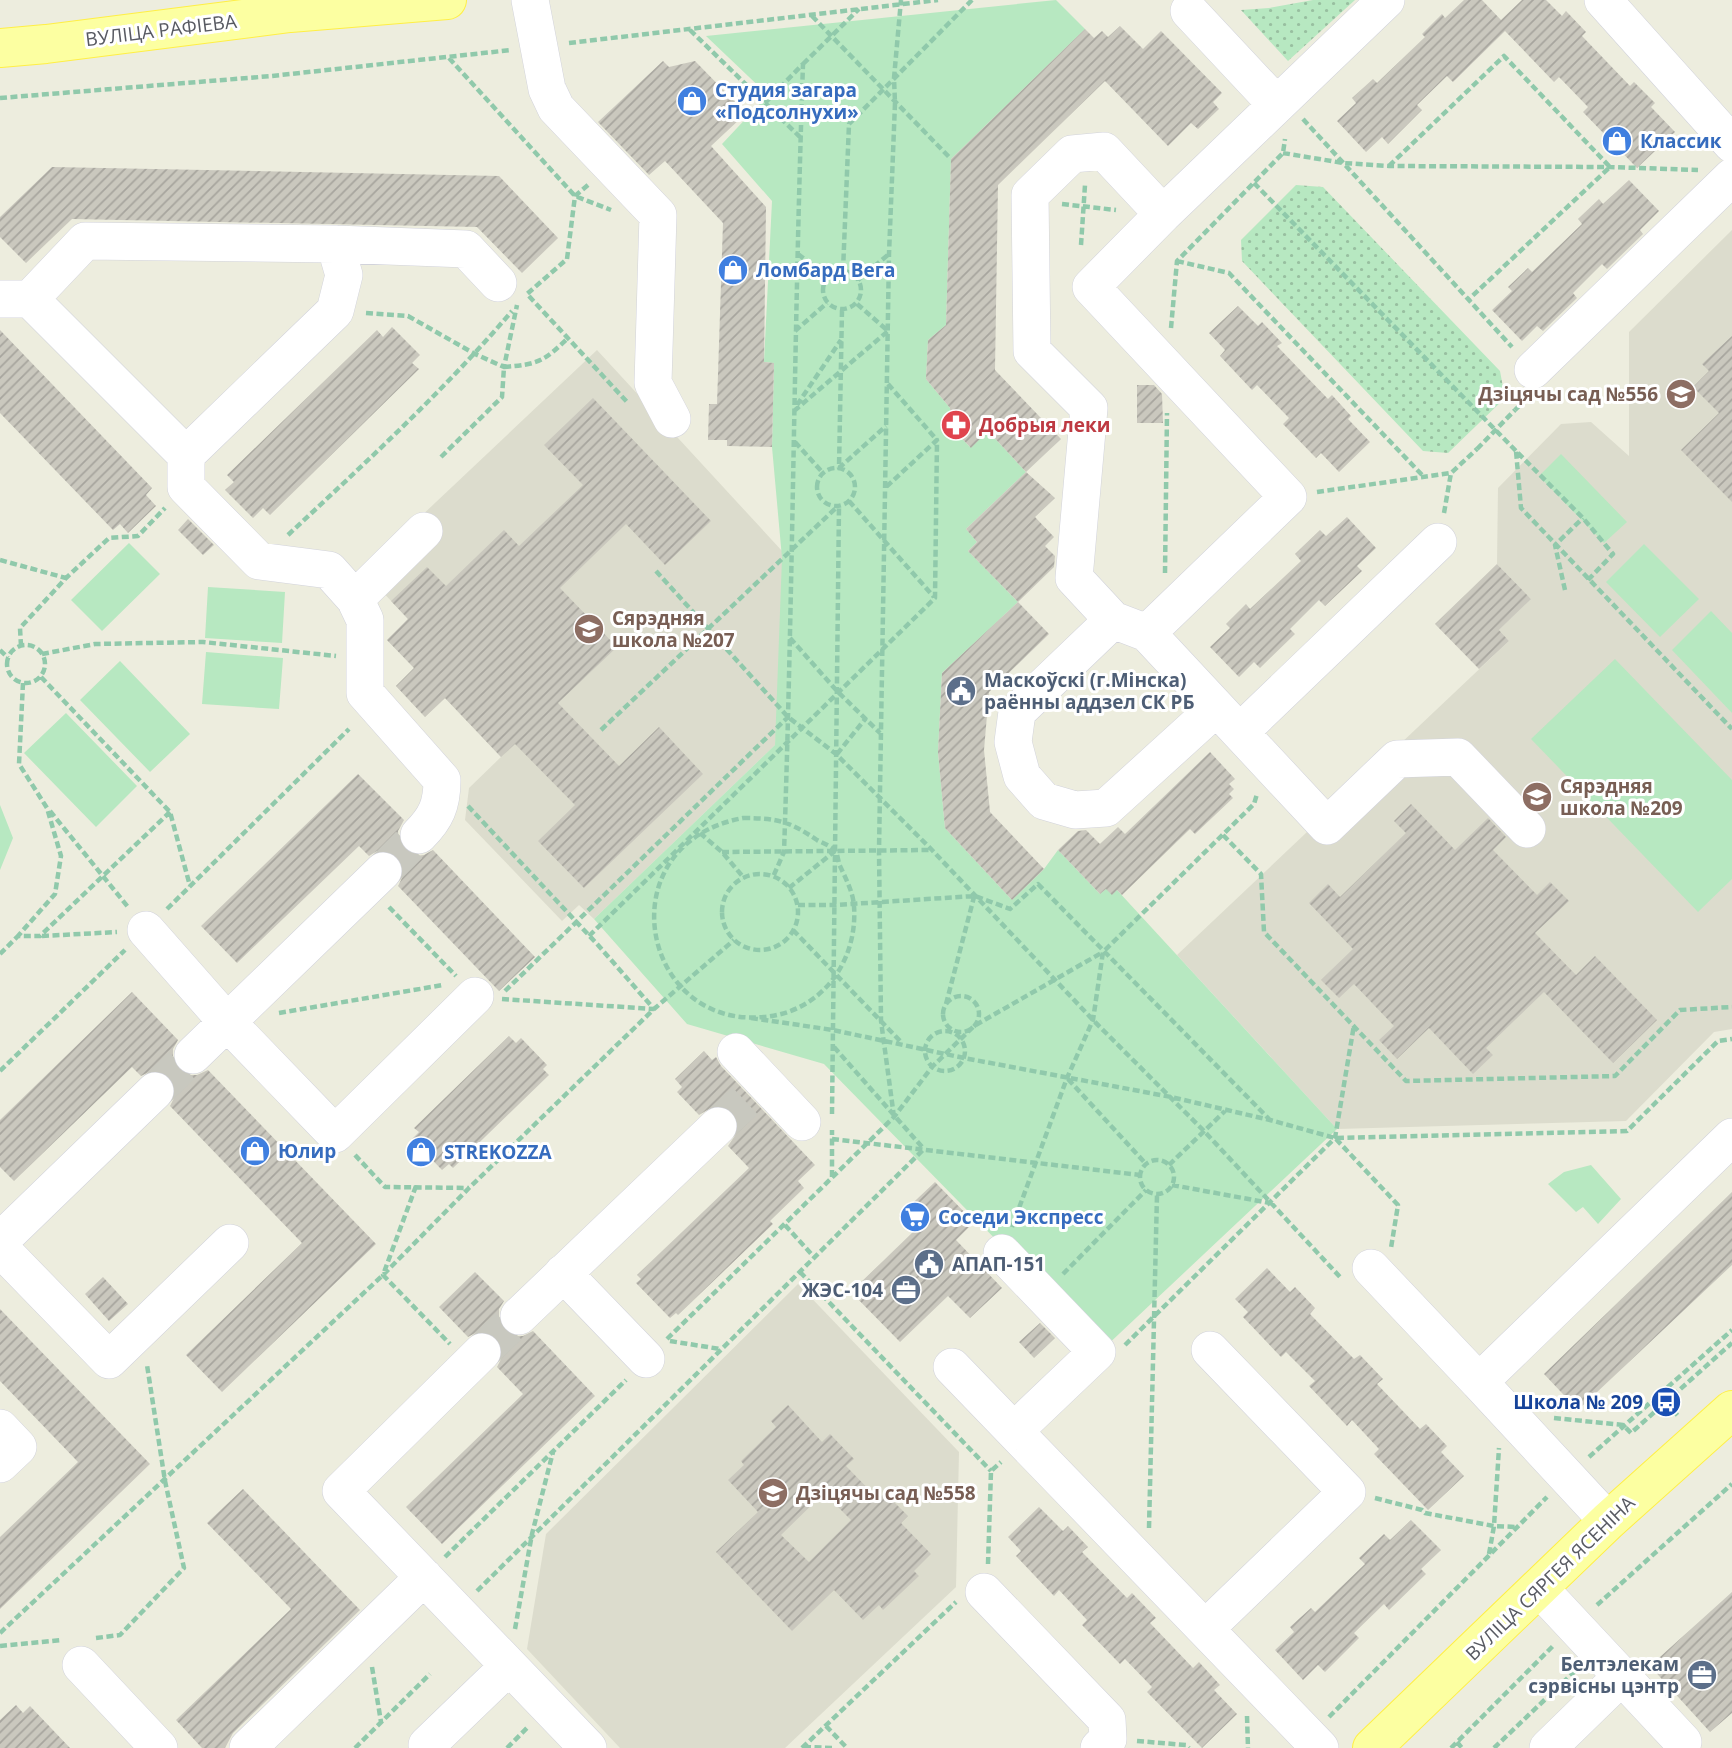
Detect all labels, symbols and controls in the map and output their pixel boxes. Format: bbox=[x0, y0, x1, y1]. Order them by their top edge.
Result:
street label: ВУЛІЦА РАФІЕВА bbox=[84, 8, 238, 52]
place label: Студия загара «Подсолнухи» bbox=[715, 77, 859, 125]
shop icon: Студия загара «Подсолнухи» bbox=[675, 84, 709, 118]
shop icon: Классик bbox=[1600, 124, 1634, 158]
place label: Классик bbox=[1640, 128, 1722, 154]
shop icon: Ломбард Вега bbox=[716, 253, 750, 287]
place label: Ломбард Вега bbox=[756, 257, 895, 283]
school or university icon: Дзіцячы сад №556 bbox=[1664, 377, 1698, 411]
place label: Дзіцячы сад №556 bbox=[1478, 381, 1658, 407]
pharmacy icon: Добрыя леки bbox=[939, 408, 973, 442]
place label: Добрыя леки bbox=[979, 412, 1110, 438]
place label: Сярэдняя школа №207 bbox=[612, 605, 735, 653]
school or university icon: Сярэдняя школа №207 bbox=[572, 612, 606, 646]
place label: Маскоўскі (г.Мінска) раённы аддзел СК РБ bbox=[984, 667, 1195, 715]
public building icon: Маскоўскі (г.Мінска) раённы аддзел СК РБ bbox=[944, 674, 978, 708]
place label: Сярэдняя школа №209 bbox=[1560, 773, 1683, 821]
school or university icon: Сярэдняя школа №209 bbox=[1520, 780, 1554, 814]
shop icon: Юлир bbox=[238, 1134, 272, 1168]
shop icon: STREKOZZA bbox=[404, 1135, 438, 1169]
place label: Юлир bbox=[278, 1138, 336, 1164]
place label: STREKOZZA bbox=[444, 1139, 552, 1165]
supermarket icon: Соседи Экспресс bbox=[898, 1200, 932, 1234]
place label: Соседи Экспресс bbox=[938, 1204, 1104, 1230]
public building icon: АПАП-151 bbox=[912, 1247, 946, 1281]
place label: АПАП-151 bbox=[952, 1251, 1045, 1277]
office icon: ЖЭС-104 bbox=[889, 1273, 923, 1307]
place label: ЖЭС-104 bbox=[802, 1277, 883, 1303]
bus stop icon: Школа № 209 bbox=[1649, 1385, 1683, 1419]
place label: Школа № 209 bbox=[1513, 1389, 1643, 1415]
school or university icon: Дзіцячы сад №558 bbox=[756, 1476, 790, 1510]
place label: Дзіцячы сад №558 bbox=[796, 1480, 976, 1506]
street label: ВУЛІЦА СЯРГЕЯ ЯСЕНІНА bbox=[1460, 1490, 1640, 1666]
place label: Белтэлекам сэрвісны цэнтр bbox=[1528, 1651, 1679, 1699]
office icon: Белтэлекам сэрвісны цэнтр bbox=[1685, 1658, 1719, 1692]

